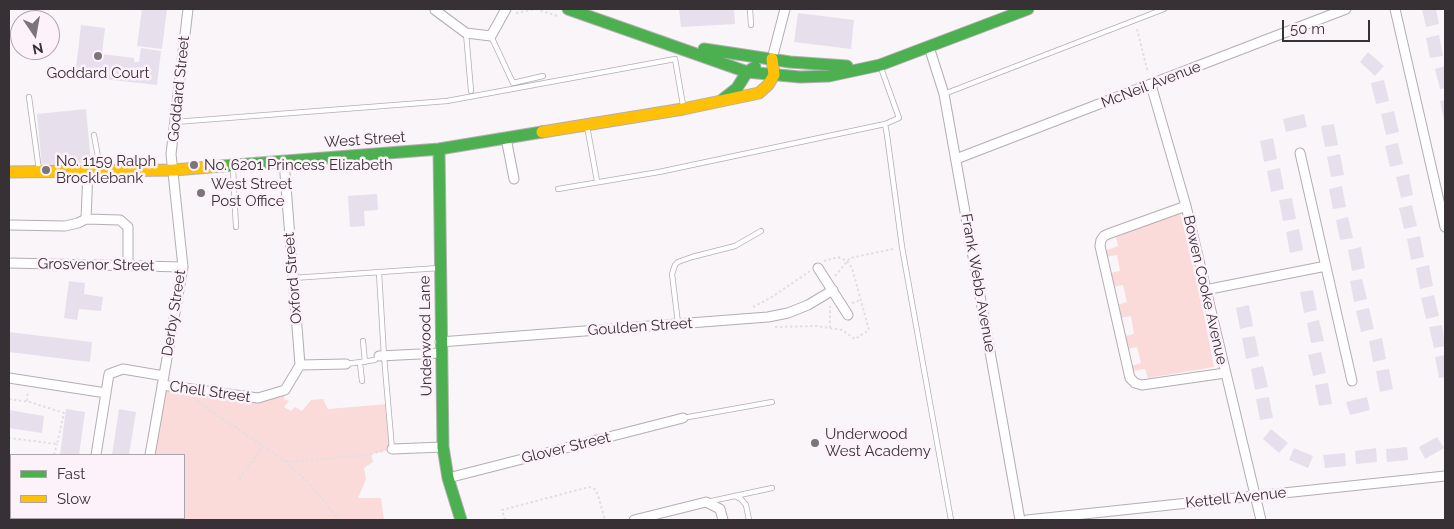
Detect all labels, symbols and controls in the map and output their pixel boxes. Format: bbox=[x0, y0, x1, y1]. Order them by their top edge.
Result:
north arrow bbox=[10, 10, 60, 60]
scale bar bbox=[1284, 10, 1372, 42]
text: 50 m bbox=[1290, 20, 1325, 38]
street label: Goddard Street bbox=[164, 35, 194, 143]
text: N bbox=[31, 40, 45, 58]
marker: Goddard Court bbox=[92, 50, 104, 62]
street label: McNeil Avenue bbox=[1099, 58, 1203, 112]
place label: Goddard Court bbox=[46, 64, 150, 82]
street label: West Street bbox=[324, 128, 406, 152]
place label: No. 1159 Ralph Brocklebank bbox=[56, 152, 156, 187]
place label: No. 6201 Princess Elizabeth bbox=[204, 156, 393, 174]
marker: No. 6201 Princess Elizabeth bbox=[188, 159, 200, 171]
marker: No. 1159 Ralph Brocklebank bbox=[40, 164, 52, 176]
place label: West Street Post Office bbox=[211, 175, 292, 210]
marker: West Street Post Office bbox=[195, 187, 207, 199]
street label: Frank Webb Avenue bbox=[957, 212, 999, 354]
street label: Bowen Cooke Avenue bbox=[1179, 213, 1231, 367]
street label: Oxford Street bbox=[280, 231, 306, 325]
street label: Grosvenor Street bbox=[38, 255, 154, 275]
street label: Derby Street bbox=[158, 268, 190, 358]
street label: Underwood Lane bbox=[416, 275, 436, 397]
street label: Goulden Street bbox=[587, 314, 693, 340]
street label: Chell Street bbox=[168, 377, 252, 407]
place label: Underwood West Academy bbox=[825, 425, 931, 460]
street label: Glover Street bbox=[520, 428, 612, 468]
marker: Underwood West Academy bbox=[809, 437, 821, 449]
legend bbox=[10, 454, 185, 519]
text: Fast bbox=[57, 465, 85, 483]
street label: Kettell Avenue bbox=[1185, 484, 1287, 512]
text: Slow bbox=[57, 490, 91, 508]

